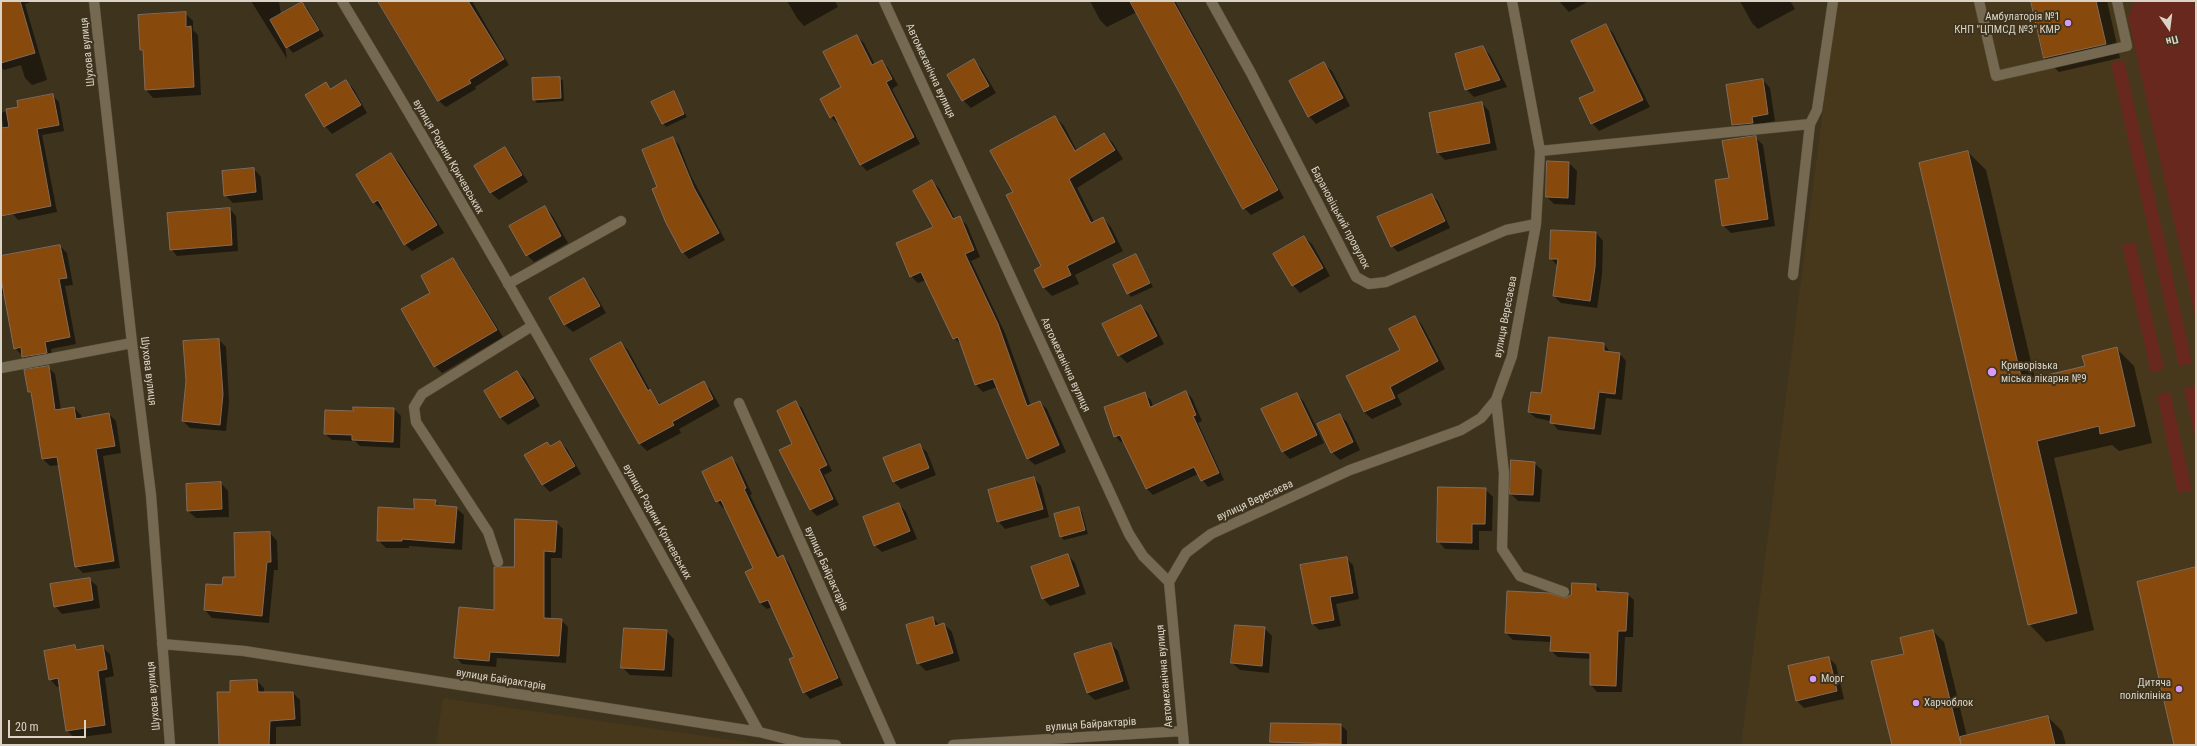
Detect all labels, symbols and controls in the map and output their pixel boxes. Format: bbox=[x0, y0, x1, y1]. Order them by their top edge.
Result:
north arrow bbox=[2149, 8, 2189, 48]
place label: Амбулаторія №1 КНП "ЦПМСД №3" КМР bbox=[1954, 10, 2060, 36]
street label: Шухова вулиця bbox=[78, 17, 98, 87]
marker: Амбулаторія №1 КНП "ЦПМСД №3" КМР bbox=[2063, 18, 2073, 28]
street label: Автомеханічна вулиця bbox=[902, 21, 958, 121]
text: Пн bbox=[2165, 32, 2180, 48]
street label: вулиця Родини Кричевських bbox=[410, 97, 486, 217]
street label: Барановіцький провулок bbox=[1307, 165, 1373, 271]
street label: вулиця Вересаєва bbox=[1492, 275, 1520, 359]
street label: Автомеханічна вулиця bbox=[1037, 315, 1093, 415]
street label: Шухова вулиця bbox=[137, 336, 159, 406]
place label: Криворізька міська лікарня №9 bbox=[2001, 359, 2087, 385]
marker: Криворізька міська лікарня №9 bbox=[1986, 366, 1998, 378]
street label: вулиця Родини Кричевських bbox=[620, 462, 694, 582]
street label: вулиця Вересаєва bbox=[1215, 478, 1295, 524]
street label: вулиця Байрактарів bbox=[801, 525, 851, 613]
street label: Автомеханічна вулиця bbox=[1154, 624, 1176, 728]
street label: Шухова вулиця bbox=[144, 661, 164, 731]
street label: вулиця Байрактарів bbox=[455, 666, 547, 694]
place label: Морг bbox=[1821, 672, 1844, 686]
marker: Морг bbox=[1808, 674, 1818, 684]
place label: Дитяча поліклініка bbox=[2120, 676, 2171, 702]
marker: Дитяча поліклініка bbox=[2174, 684, 2184, 694]
place label: Харчоблок bbox=[1924, 696, 1973, 710]
marker: Харчоблок bbox=[1911, 698, 1921, 708]
scale bar bbox=[10, 712, 88, 738]
street label: вулиця Байрактарів bbox=[1045, 715, 1137, 735]
text: 20 m bbox=[15, 720, 39, 734]

